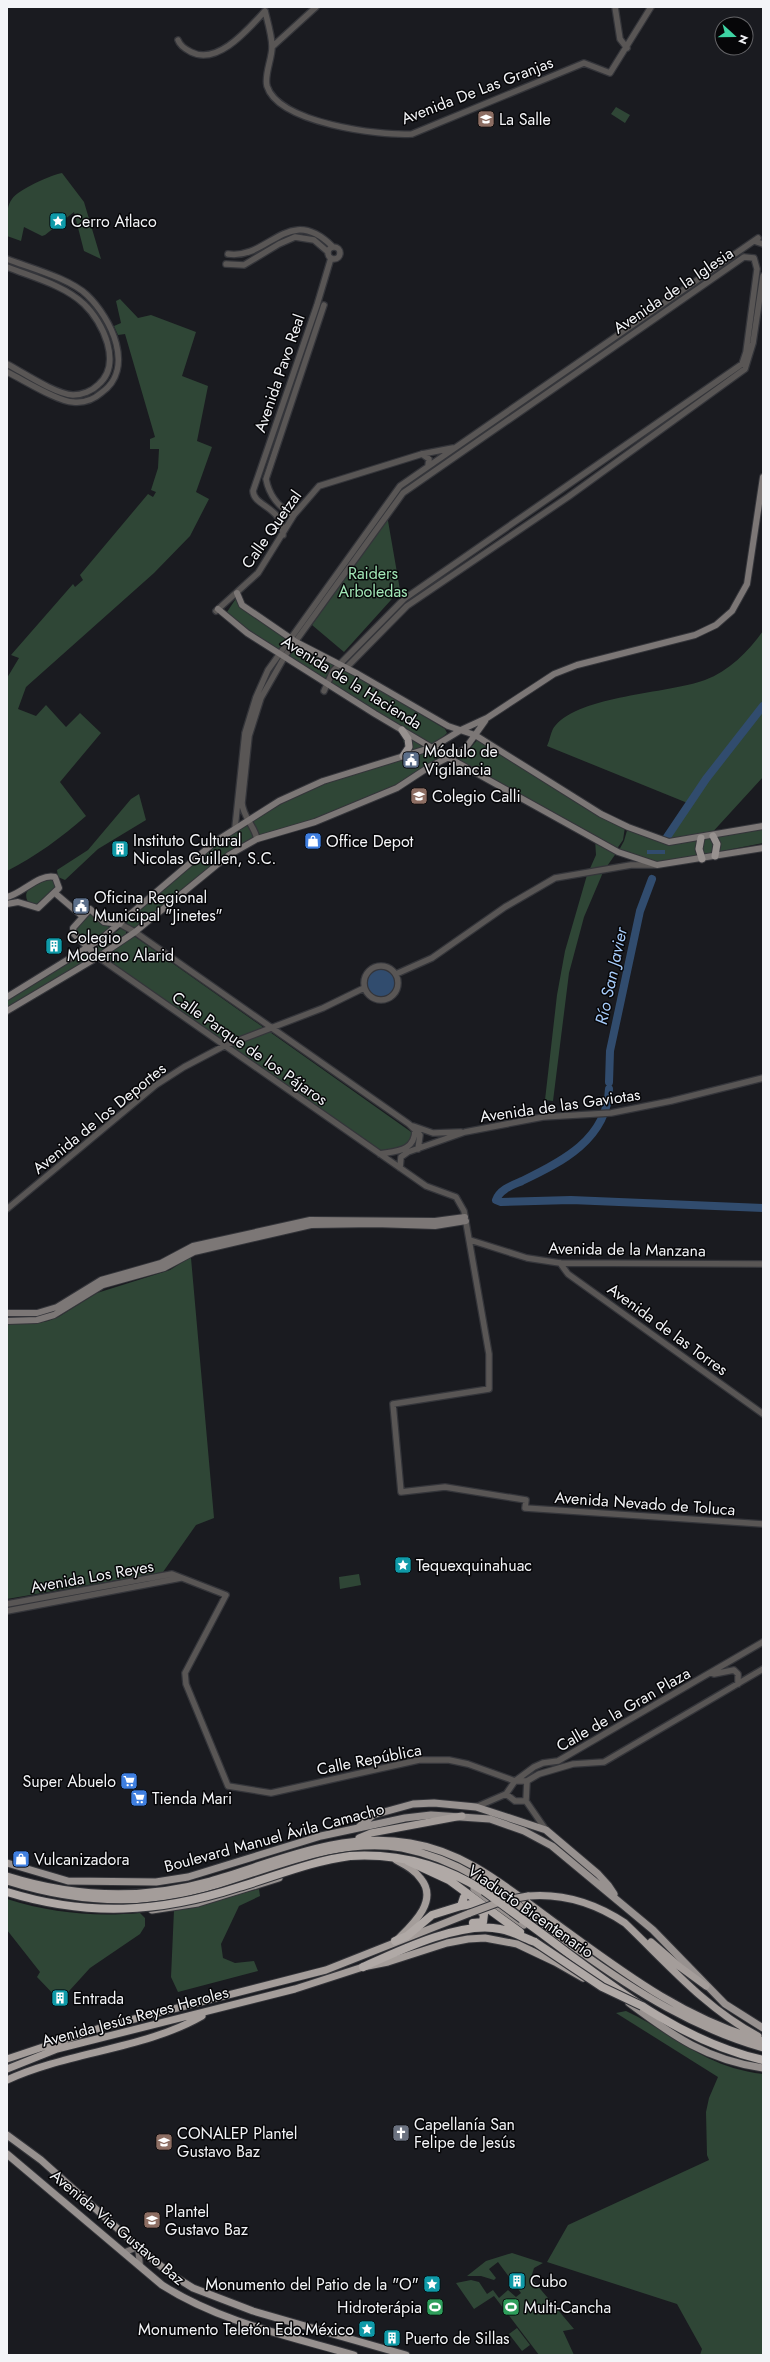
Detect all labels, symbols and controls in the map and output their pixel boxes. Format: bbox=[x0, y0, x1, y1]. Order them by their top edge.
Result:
north arrow bbox=[714, 16, 754, 56]
text: N bbox=[734, 33, 752, 47]
street label: Avenida De Las Granjas bbox=[398, 51, 557, 130]
place label: La Salle bbox=[499, 108, 551, 131]
school or university icon: La Salle bbox=[476, 109, 496, 129]
place label: Cerro Atlaco bbox=[71, 210, 157, 233]
place icon: Cerro Atlaco bbox=[48, 211, 68, 231]
street label: Avenida de la Iglesia bbox=[609, 242, 738, 339]
street label: Avenida Pavo Real bbox=[248, 311, 310, 435]
street label: Calle Quetzal bbox=[236, 485, 307, 573]
park label: Raiders Arboledas bbox=[338, 562, 408, 603]
street label: Avenida de la Hacienda bbox=[277, 630, 426, 735]
place label: Módulo de Vigilancia bbox=[424, 740, 498, 781]
public building icon: Módulo de Vigilancia bbox=[401, 750, 421, 770]
place label: Colegio Calli bbox=[432, 785, 521, 808]
school or university icon: Colegio Calli bbox=[409, 786, 429, 806]
place label: Instituto Cultural Nicolas Guillen, S.C. bbox=[133, 829, 276, 870]
place label: Office Depot bbox=[326, 830, 414, 853]
shop icon: Office Depot bbox=[303, 831, 323, 851]
building icon: Instituto Cultural Nicolas Guillen, S.C. bbox=[110, 839, 130, 859]
place label: Oficina Regional Municipal "Jinetes" bbox=[94, 886, 223, 927]
public building icon: Oficina Regional Municipal "Jinetes" bbox=[71, 896, 91, 916]
water label: Río San Javier bbox=[589, 924, 633, 1027]
place label: Colegio Moderno Alarid bbox=[67, 926, 174, 967]
building icon: Colegio Moderno Alarid bbox=[44, 936, 64, 956]
street label: Calle Parque de los Pájaros bbox=[167, 986, 332, 1111]
street label: Avenida de los Deportes bbox=[28, 1057, 171, 1179]
street label: Avenida de las Gaviotas bbox=[478, 1083, 642, 1128]
street label: Avenida de la Manzana bbox=[548, 1237, 706, 1262]
street label: Avenida de las Torres bbox=[603, 1278, 733, 1381]
street label: Avenida Nevado de Toluca bbox=[554, 1486, 736, 1521]
street label: Avenida Los Reyes bbox=[29, 1554, 155, 1599]
place label: Tequexquinahuac bbox=[416, 1554, 532, 1577]
place icon: Tequexquinahuac bbox=[393, 1555, 413, 1575]
street label: Calle de la Gran Plaza bbox=[552, 1662, 695, 1757]
street label: Calle República bbox=[315, 1738, 423, 1781]
place label: Super Abuelo bbox=[22, 1770, 116, 1793]
supermarket icon: Super Abuelo bbox=[119, 1771, 139, 1791]
place label: Tienda Mari bbox=[152, 1787, 232, 1810]
supermarket icon: Tienda Mari bbox=[129, 1788, 149, 1808]
street label: Boulevard Manuel Ávila Camacho bbox=[162, 1797, 387, 1878]
place label: Vulcanizadora bbox=[34, 1848, 130, 1871]
shop icon: Vulcanizadora bbox=[11, 1849, 31, 1869]
street label: Viaducto Bicentenario bbox=[463, 1859, 599, 1964]
street label: Avenida Jesús Reyes Heroles bbox=[39, 1980, 231, 2052]
place label: Entrada bbox=[73, 1987, 124, 2010]
building icon: Entrada bbox=[50, 1988, 70, 2008]
place label: Capellanía San Felipe de Jesús bbox=[414, 2113, 515, 2154]
place label: CONALEP Plantel Gustavo Baz bbox=[177, 2122, 297, 2163]
church icon: Capellanía San Felipe de Jesús bbox=[391, 2123, 411, 2143]
school or university icon: CONALEP Plantel Gustavo Baz bbox=[154, 2132, 174, 2152]
street label: Avenida Via Gustavo Baz bbox=[45, 2164, 190, 2291]
place label: Plantel Gustavo Baz bbox=[165, 2200, 249, 2241]
school or university icon: Plantel Gustavo Baz bbox=[142, 2210, 162, 2230]
place label: Cubo bbox=[530, 2270, 567, 2293]
building icon: Cubo bbox=[507, 2271, 527, 2291]
place label: Monumento del Patio de la "O" bbox=[205, 2273, 419, 2296]
place icon: Monumento del Patio de la "O" bbox=[422, 2274, 442, 2294]
place label: Hidroterápia bbox=[337, 2296, 422, 2319]
place label: Multi-Cancha bbox=[524, 2296, 611, 2319]
sports icon: Hidroterápia bbox=[425, 2297, 445, 2317]
sports icon: Multi-Cancha bbox=[501, 2297, 521, 2317]
place label: Monumento Teletón Edo.México bbox=[138, 2318, 354, 2341]
place icon: Monumento Teletón Edo.México bbox=[357, 2319, 377, 2339]
place label: Puerto de Sillas bbox=[405, 2327, 510, 2350]
building icon: Puerto de Sillas bbox=[382, 2328, 402, 2348]

